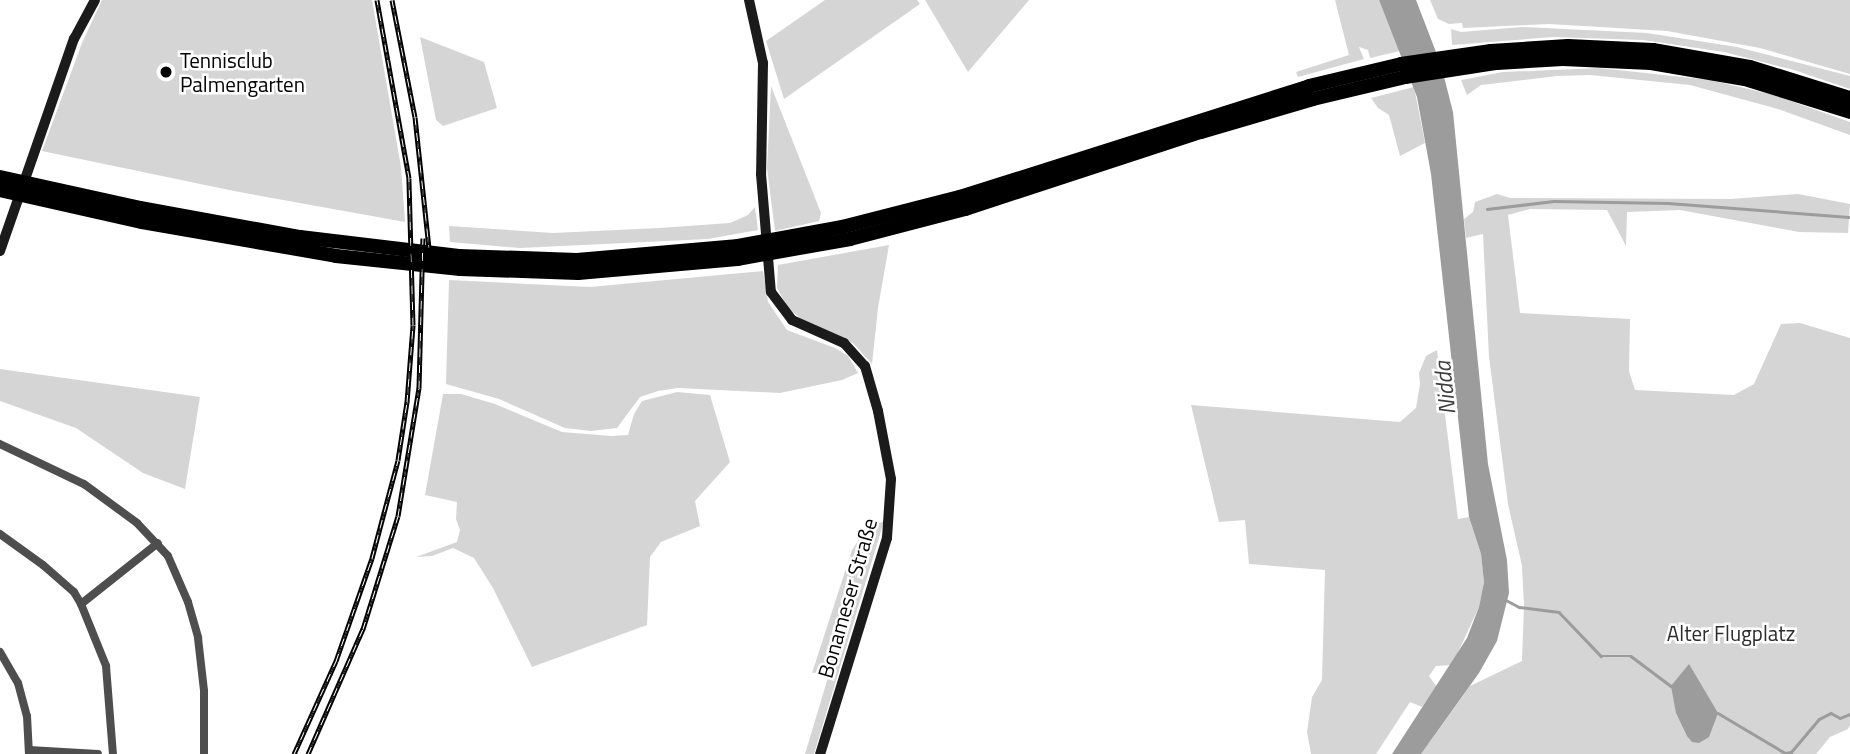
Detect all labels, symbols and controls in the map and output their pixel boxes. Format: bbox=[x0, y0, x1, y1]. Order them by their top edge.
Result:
place label: Tennisclub Palmengarten bbox=[180, 47, 305, 97]
marker: Tennisclub Palmengarten bbox=[158, 64, 174, 80]
water label: Nidda bbox=[1428, 360, 1462, 416]
street label: Bonameser Straße bbox=[812, 515, 882, 681]
park label: Alter Flugplatz bbox=[1667, 620, 1795, 646]

